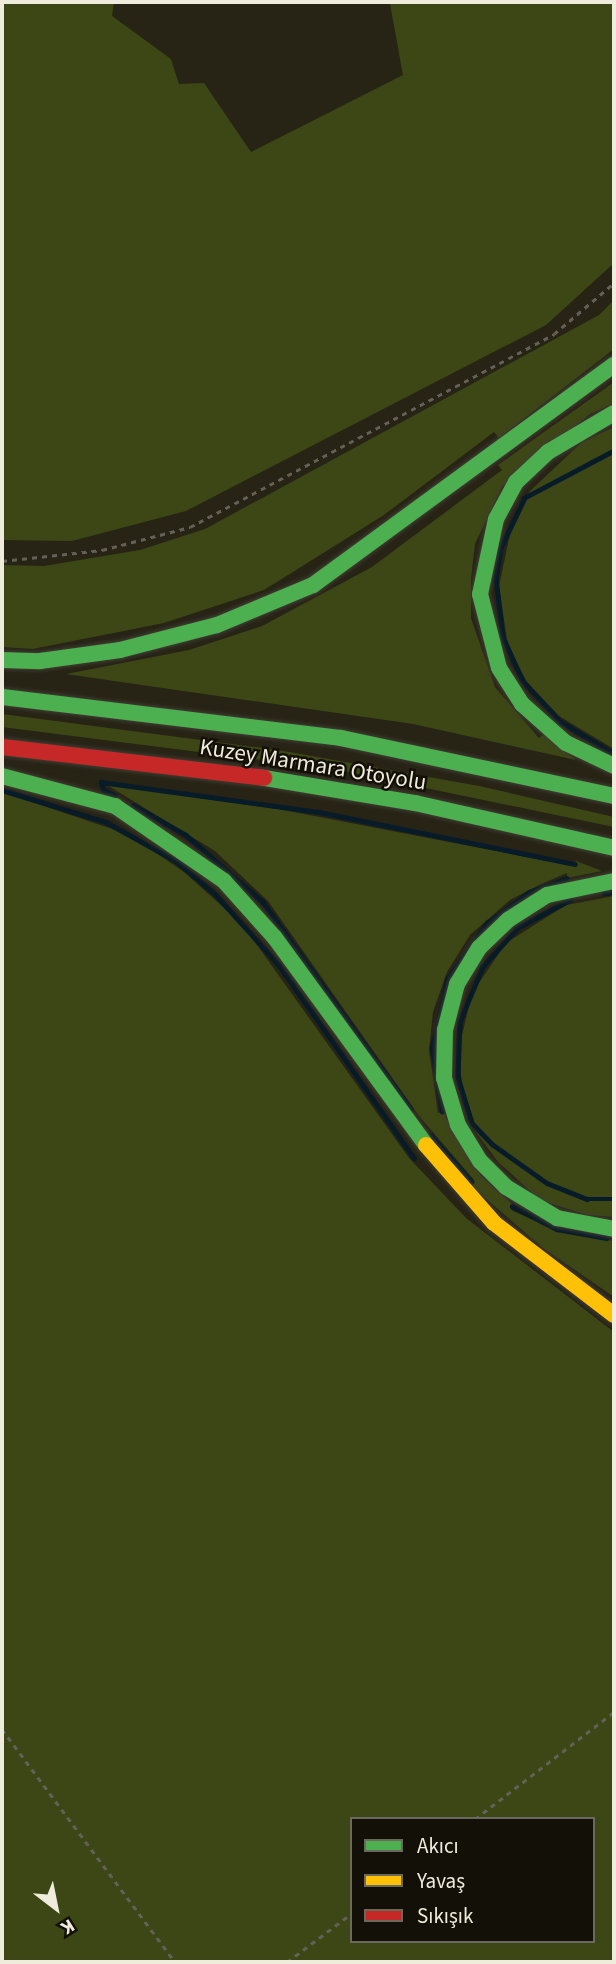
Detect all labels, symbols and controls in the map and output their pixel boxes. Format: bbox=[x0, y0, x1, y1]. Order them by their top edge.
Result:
street label: Kuzey Marmara Otoyolu bbox=[198, 733, 428, 797]
legend bbox=[350, 1817, 595, 1943]
text: Akıcı bbox=[417, 1831, 459, 1861]
text: Yavaş bbox=[417, 1866, 465, 1896]
north arrow bbox=[21, 1873, 91, 1943]
text: Sıkışık bbox=[417, 1901, 473, 1931]
text: K bbox=[55, 1912, 80, 1941]

